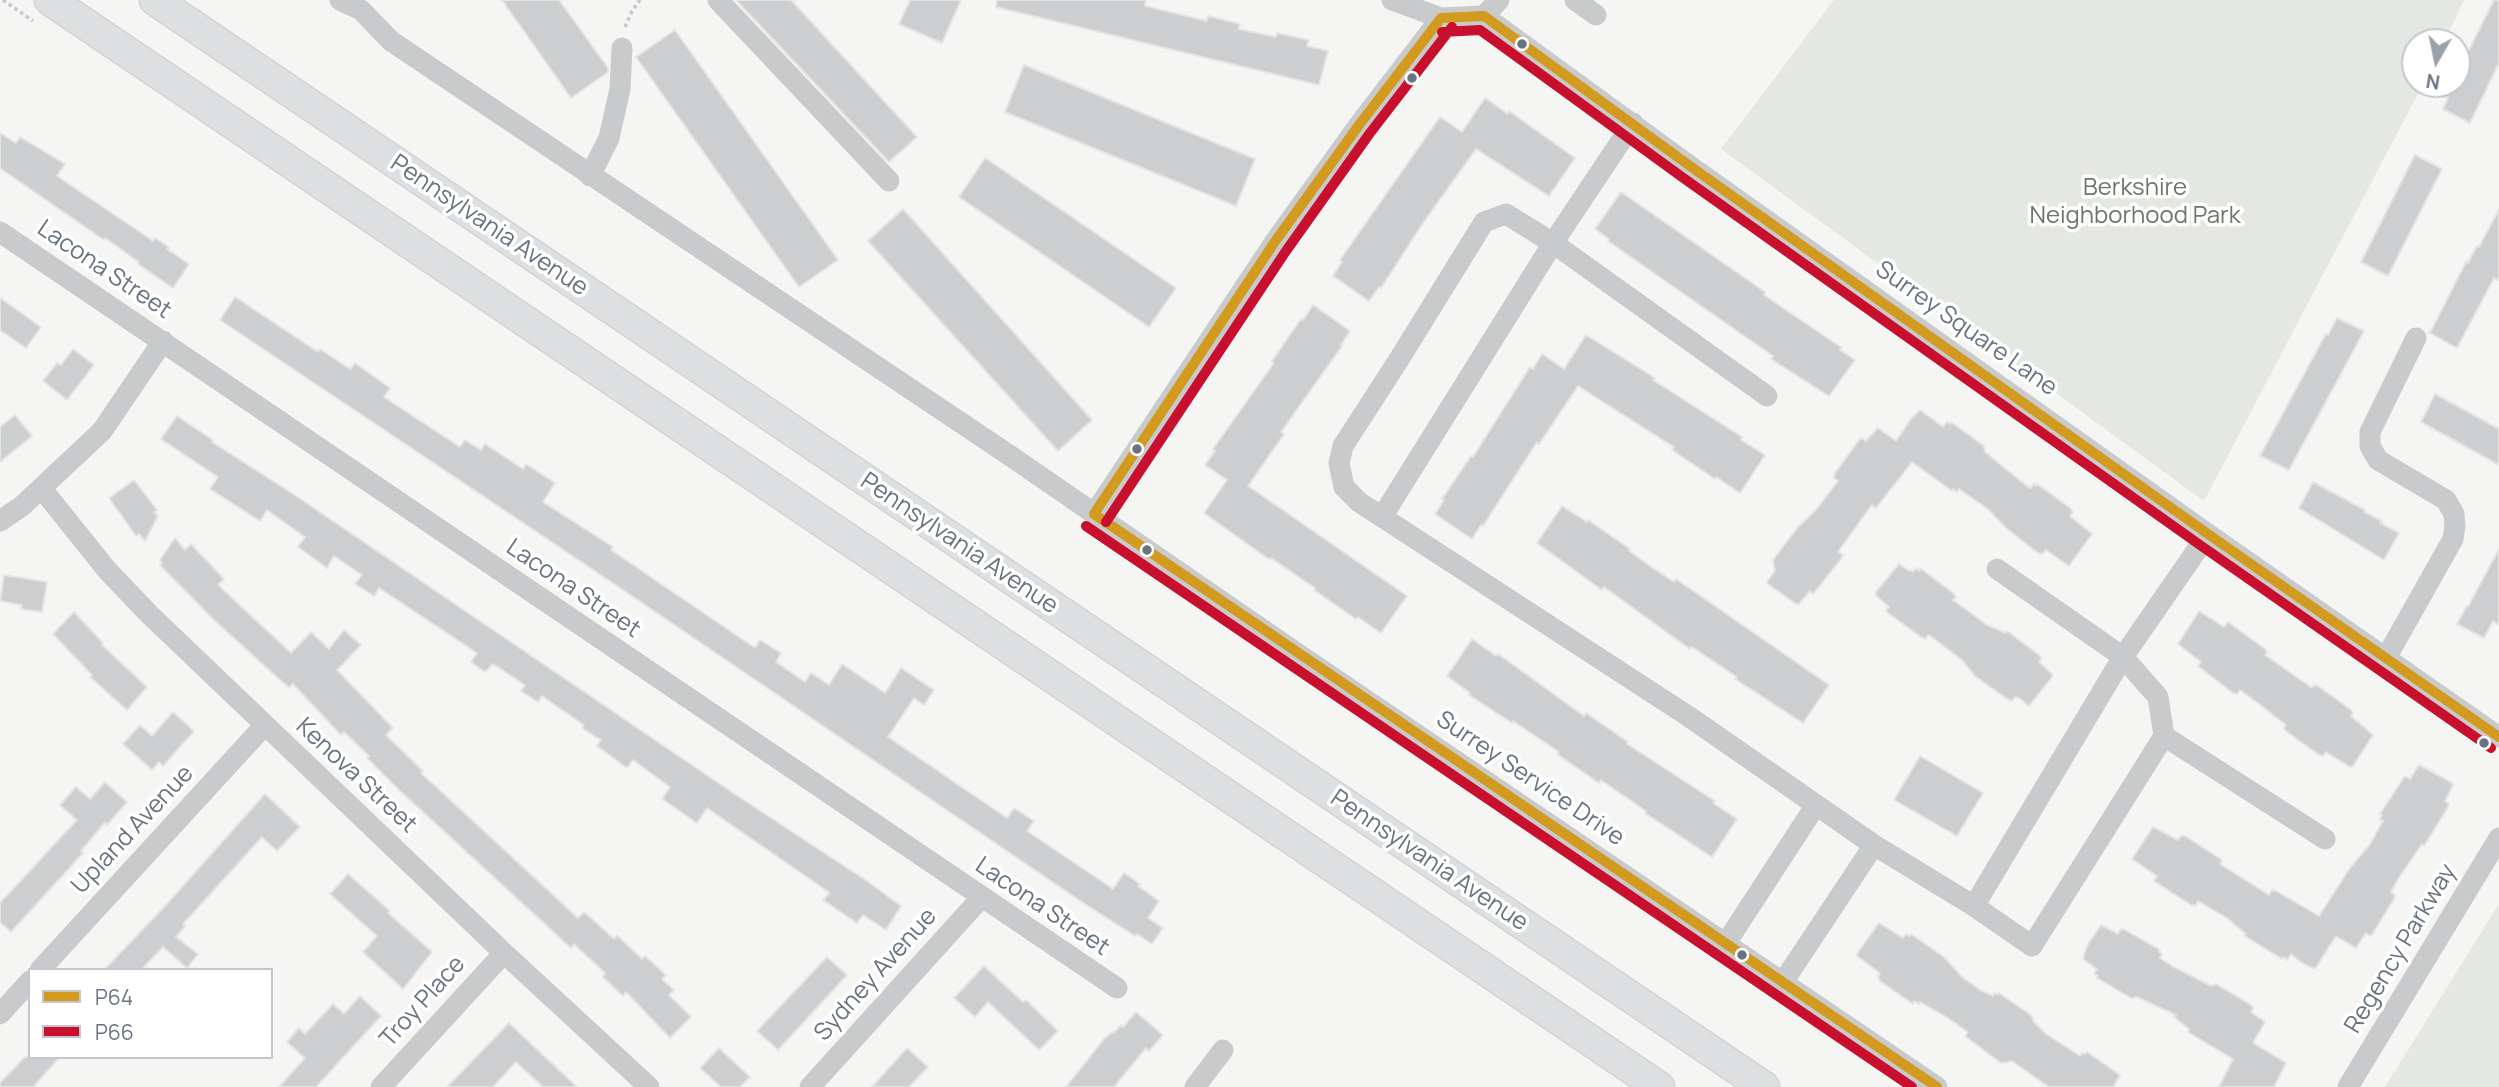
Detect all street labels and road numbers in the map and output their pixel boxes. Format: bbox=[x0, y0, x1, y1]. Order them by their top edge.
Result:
street label: Pennsylvania Avenue bbox=[385, 149, 593, 303]
street label: Lacona Street bbox=[31, 215, 177, 325]
street label: Surrey Square Lane bbox=[1870, 256, 2062, 402]
street label: Pennsylvania Avenue bbox=[855, 467, 1063, 621]
street label: Lacona Street bbox=[500, 534, 646, 644]
street label: Surrey Service Drive bbox=[1431, 705, 1629, 853]
street label: Kenova Street bbox=[290, 713, 422, 839]
street label: Upland Avenue bbox=[66, 760, 200, 900]
street label: Pennsylvania Avenue bbox=[1325, 784, 1533, 938]
street label: Lacona Street bbox=[969, 852, 1115, 962]
street label: Regency Parkway bbox=[2339, 859, 2463, 1039]
street label: Sydney Avenue bbox=[809, 903, 943, 1047]
street label: Troy Place bbox=[374, 950, 472, 1054]

